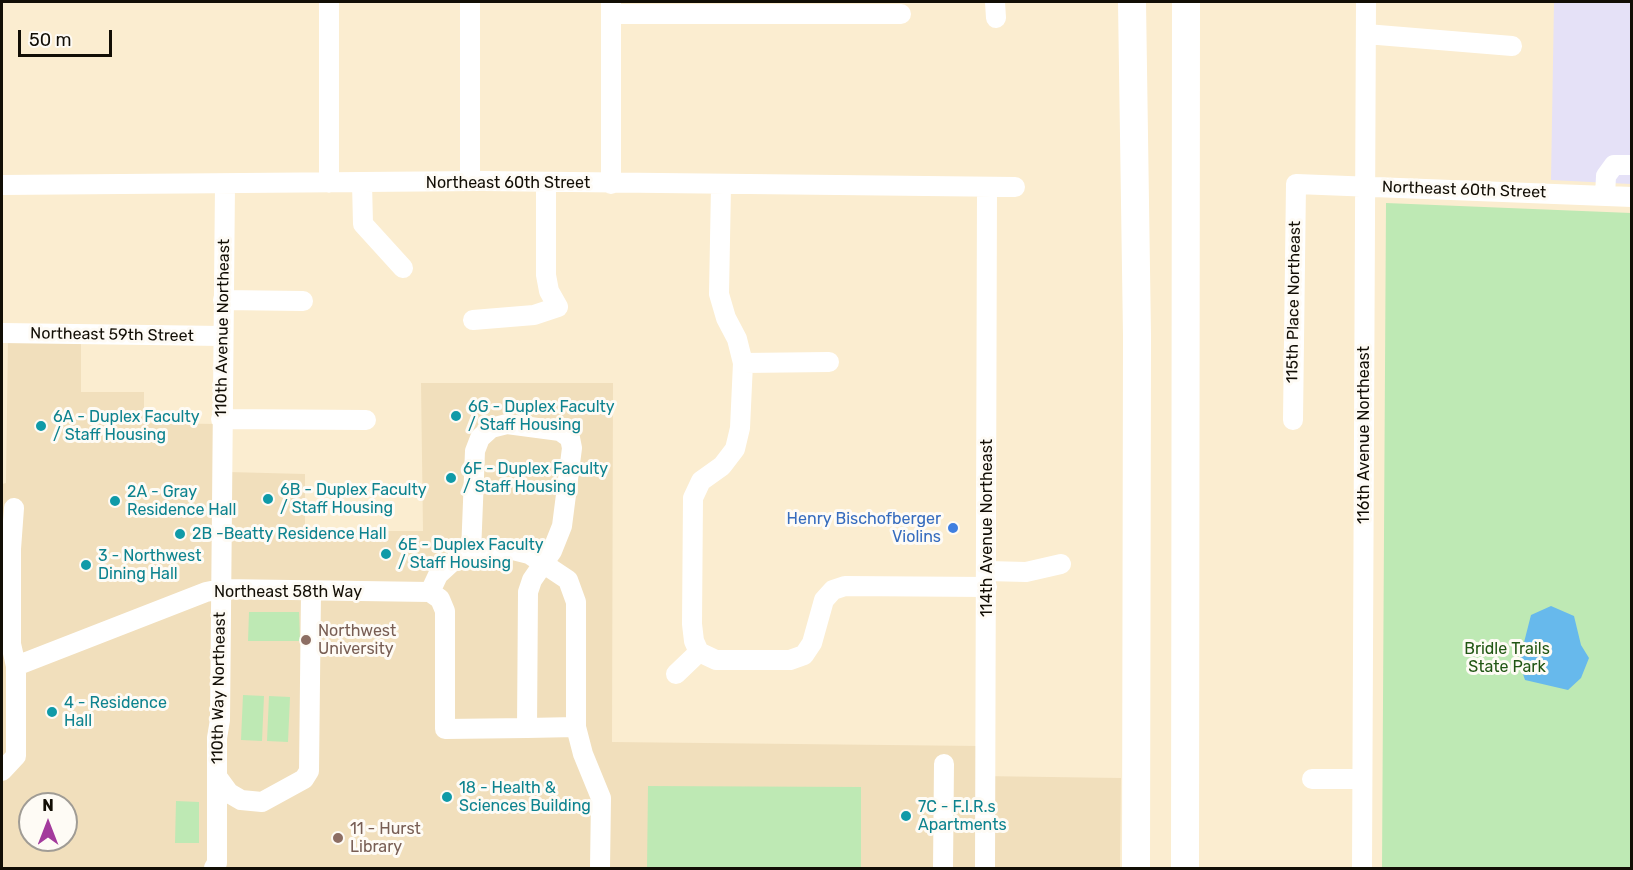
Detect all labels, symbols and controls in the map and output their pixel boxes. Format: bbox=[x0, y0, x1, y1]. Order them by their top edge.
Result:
scale bar bbox=[21, 18, 116, 56]
text: 50 m bbox=[29, 29, 72, 51]
street label: Northeast 60th Street bbox=[426, 173, 590, 193]
street label: Northeast 60th Street bbox=[1381, 178, 1547, 202]
street label: 115th Place Northeast bbox=[1283, 221, 1305, 383]
street label: 110th Avenue Northeast bbox=[212, 239, 234, 417]
street label: Northeast 59th Street bbox=[30, 324, 194, 346]
street label: 116th Avenue Northeast bbox=[1354, 346, 1374, 524]
place label: 6G - Duplex Faculty / Staff Housing bbox=[468, 397, 615, 435]
place label: 6A - Duplex Faculty / Staff Housing bbox=[53, 407, 200, 445]
marker: 6G - Duplex Faculty / Staff Housing bbox=[449, 409, 463, 423]
marker: 6A - Duplex Faculty / Staff Housing bbox=[34, 419, 48, 433]
street label: 114th Avenue Northeast bbox=[977, 439, 997, 617]
place label: 6F - Duplex Faculty / Staff Housing bbox=[463, 459, 608, 497]
marker: 6F - Duplex Faculty / Staff Housing bbox=[444, 471, 458, 485]
place label: 6B - Duplex Faculty / Staff Housing bbox=[280, 480, 426, 518]
place label: 2A - Gray Residence Hall bbox=[127, 482, 236, 520]
marker: 6B - Duplex Faculty / Staff Housing bbox=[261, 492, 275, 506]
marker: 2A - Gray Residence Hall bbox=[108, 494, 122, 508]
place label: Henry Bischofberger Violins bbox=[787, 509, 941, 547]
marker: Henry Bischofberger Violins bbox=[946, 521, 960, 535]
place label: 2B -Beatty Residence Hall bbox=[192, 524, 387, 544]
marker: 2B -Beatty Residence Hall bbox=[173, 527, 187, 541]
place label: 6E - Duplex Faculty / Staff Housing bbox=[398, 535, 543, 573]
place label: 3 - Northwest Dining Hall bbox=[98, 546, 201, 584]
marker: 6E - Duplex Faculty / Staff Housing bbox=[379, 547, 393, 561]
marker: 3 - Northwest Dining Hall bbox=[79, 558, 93, 572]
street label: Northeast 58th Way bbox=[214, 582, 362, 602]
street label: 110th Way Northeast bbox=[208, 612, 230, 764]
place label: Northwest University bbox=[318, 621, 396, 659]
marker: Northwest University bbox=[299, 633, 313, 647]
park label: Bridle Trails State Park bbox=[1464, 639, 1550, 677]
place label: 4 - Residence Hall bbox=[64, 693, 167, 731]
marker: 4 - Residence Hall bbox=[45, 705, 59, 719]
place label: 18 - Health & Sciences Building bbox=[459, 778, 591, 816]
marker: 18 - Health & Sciences Building bbox=[440, 790, 454, 804]
north arrow bbox=[18, 792, 78, 852]
text: N bbox=[42, 796, 54, 815]
place label: 7C - F.I.R.s Apartments bbox=[918, 797, 1007, 835]
marker: 7C - F.I.R.s Apartments bbox=[899, 809, 913, 823]
place label: 11 - Hurst Library bbox=[350, 819, 421, 857]
marker: 11 - Hurst Library bbox=[331, 831, 345, 845]

